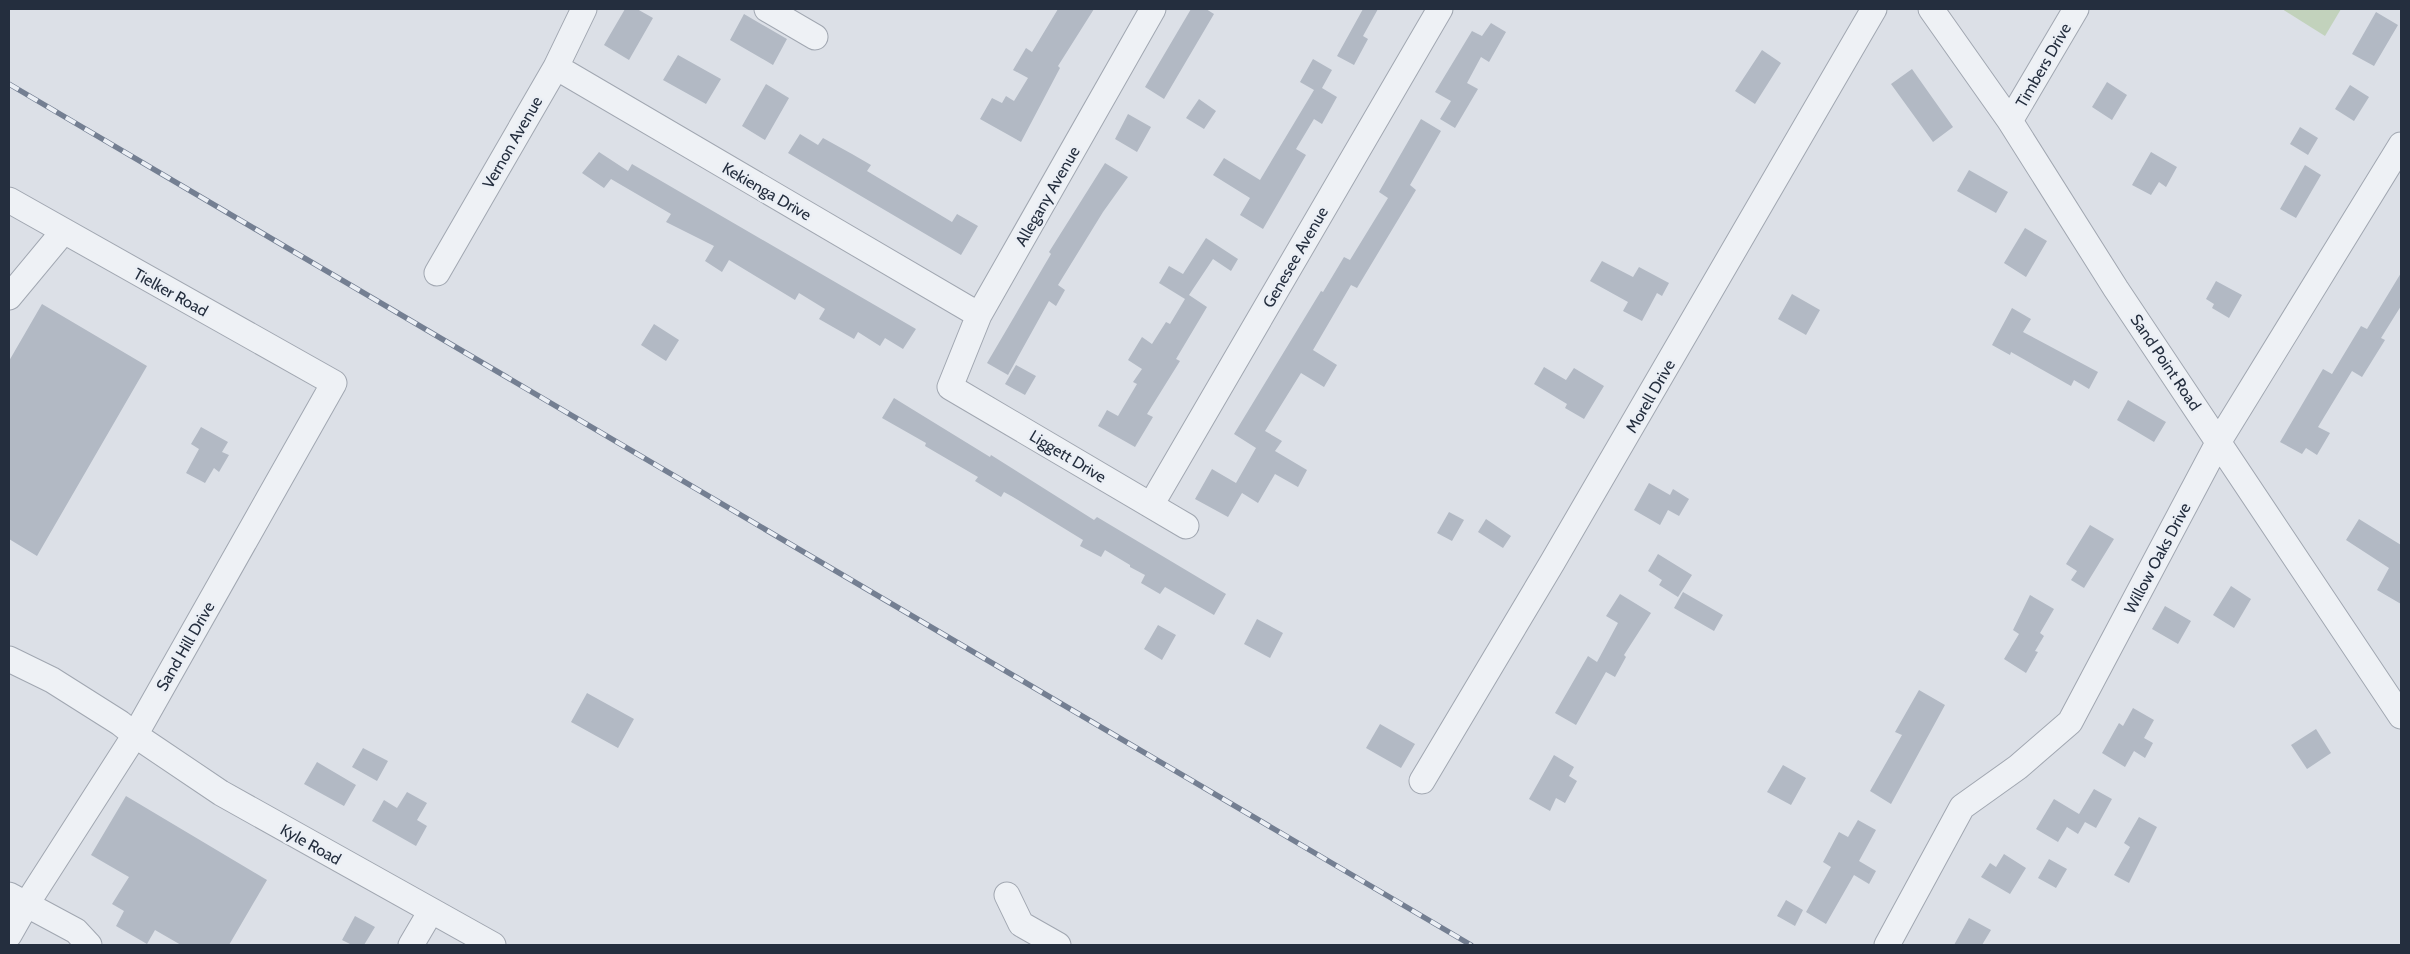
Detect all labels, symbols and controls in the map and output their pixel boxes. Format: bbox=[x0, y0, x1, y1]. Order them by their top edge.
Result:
street label: Timbers Drive bbox=[2012, 20, 2075, 111]
street label: Vernon Avenue bbox=[478, 93, 546, 192]
street label: Allegany Avenue bbox=[1011, 143, 1084, 250]
street label: Kekienga Drive bbox=[719, 158, 815, 225]
street label: Genesee Avenue bbox=[1259, 203, 1332, 311]
street label: Tielker Road bbox=[130, 264, 211, 321]
street label: Sand Point Road bbox=[2126, 310, 2205, 414]
street label: Morell Drive bbox=[1622, 356, 1679, 436]
street label: Liggett Drive bbox=[1026, 426, 1109, 487]
street label: Willow Oaks Drive bbox=[2120, 499, 2195, 617]
street label: Sand Hill Drive bbox=[152, 598, 219, 694]
street label: Kyle Road bbox=[277, 820, 344, 869]

